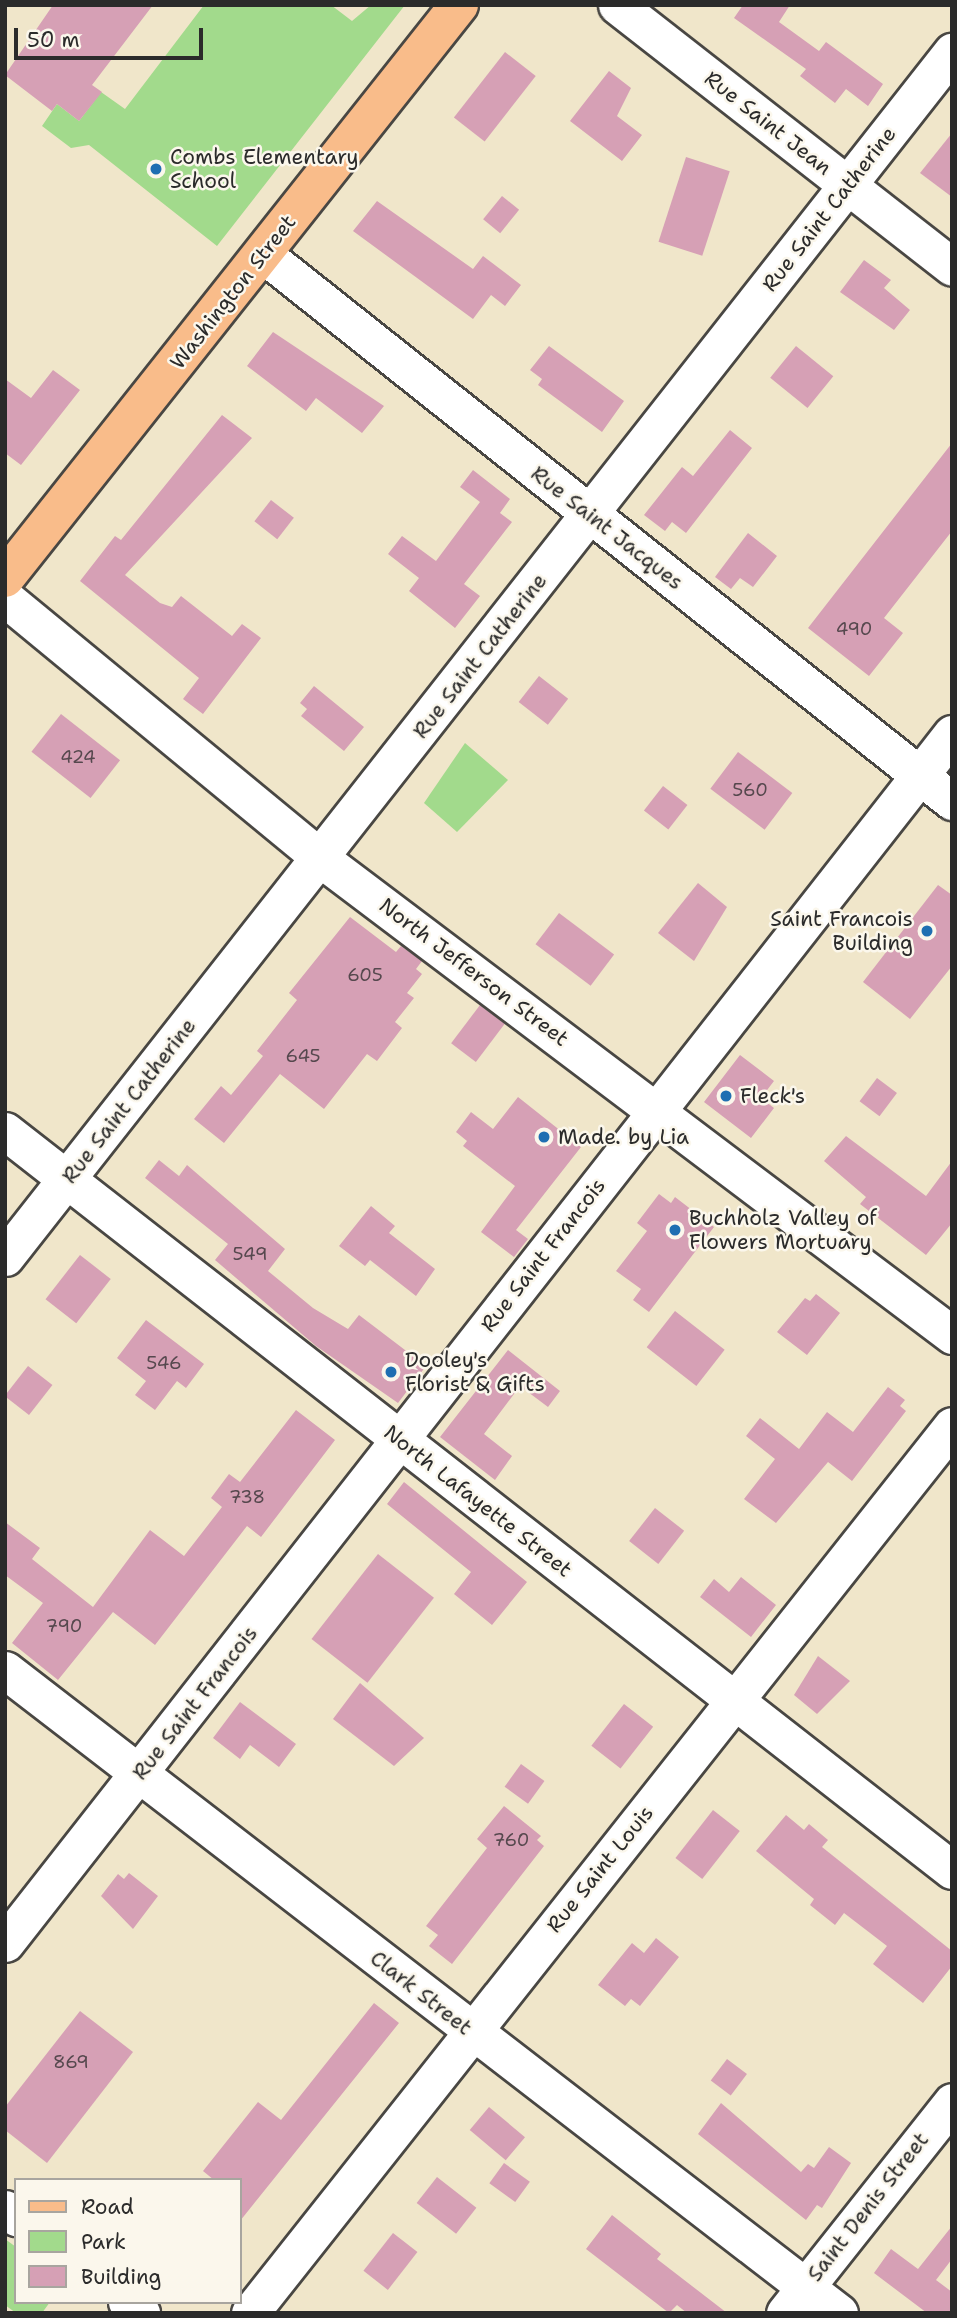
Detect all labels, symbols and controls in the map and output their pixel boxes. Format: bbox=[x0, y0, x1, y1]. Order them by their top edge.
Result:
scale bar bbox=[18, 14, 206, 58]
text: 50 m bbox=[27, 26, 80, 54]
street label: Rue Saint Jean bbox=[700, 66, 836, 180]
street label: Rue Saint Catherine bbox=[757, 122, 901, 296]
place label: Combs Elementary School bbox=[170, 144, 359, 194]
marker: Combs Elementary School bbox=[148, 161, 164, 177]
street label: Washington Street bbox=[165, 210, 301, 374]
street label: Rue Saint Jacques bbox=[526, 461, 688, 595]
street label: Rue Saint Catherine bbox=[408, 569, 552, 743]
house number: 490 bbox=[836, 618, 872, 640]
house number: 424 bbox=[60, 746, 96, 768]
house number: 560 bbox=[732, 779, 768, 801]
street label: North Jefferson Street bbox=[374, 893, 574, 1051]
place label: Saint Francois Building bbox=[770, 906, 913, 956]
marker: Saint Francois Building bbox=[919, 923, 935, 939]
house number: 605 bbox=[347, 964, 383, 986]
street label: Rue Saint Catherine bbox=[57, 1014, 201, 1188]
house number: 645 bbox=[285, 1045, 321, 1067]
place label: Fleck's bbox=[740, 1083, 805, 1109]
marker: Fleck's bbox=[718, 1088, 734, 1104]
place label: Made. by Lia bbox=[558, 1124, 689, 1150]
marker: Made. by Lia bbox=[536, 1129, 552, 1145]
street label: Rue Saint Francois bbox=[475, 1173, 611, 1337]
place label: Buchholz Valley of Flowers Mortuary bbox=[689, 1205, 877, 1255]
marker: Buchholz Valley of Flowers Mortuary bbox=[667, 1222, 683, 1238]
house number: 549 bbox=[232, 1243, 268, 1265]
place label: Dooley's Florist & Gifts bbox=[405, 1347, 545, 1397]
house number: 546 bbox=[146, 1352, 182, 1374]
marker: Dooley's Florist & Gifts bbox=[383, 1364, 399, 1380]
street label: North Lafayette Street bbox=[379, 1420, 577, 1582]
house number: 738 bbox=[229, 1486, 265, 1508]
house number: 790 bbox=[46, 1615, 82, 1637]
street label: Rue Saint Francois bbox=[127, 1621, 263, 1785]
street label: Rue Saint Louis bbox=[541, 1801, 659, 1937]
house number: 760 bbox=[493, 1829, 529, 1851]
street label: Clark Street bbox=[365, 1946, 477, 2040]
house number: 869 bbox=[53, 2051, 89, 2073]
street label: Saint Denis Street bbox=[802, 2128, 934, 2286]
legend bbox=[14, 2178, 242, 2304]
text: Road bbox=[81, 2193, 134, 2221]
text: Park bbox=[81, 2228, 126, 2256]
text: Building bbox=[81, 2263, 161, 2291]

